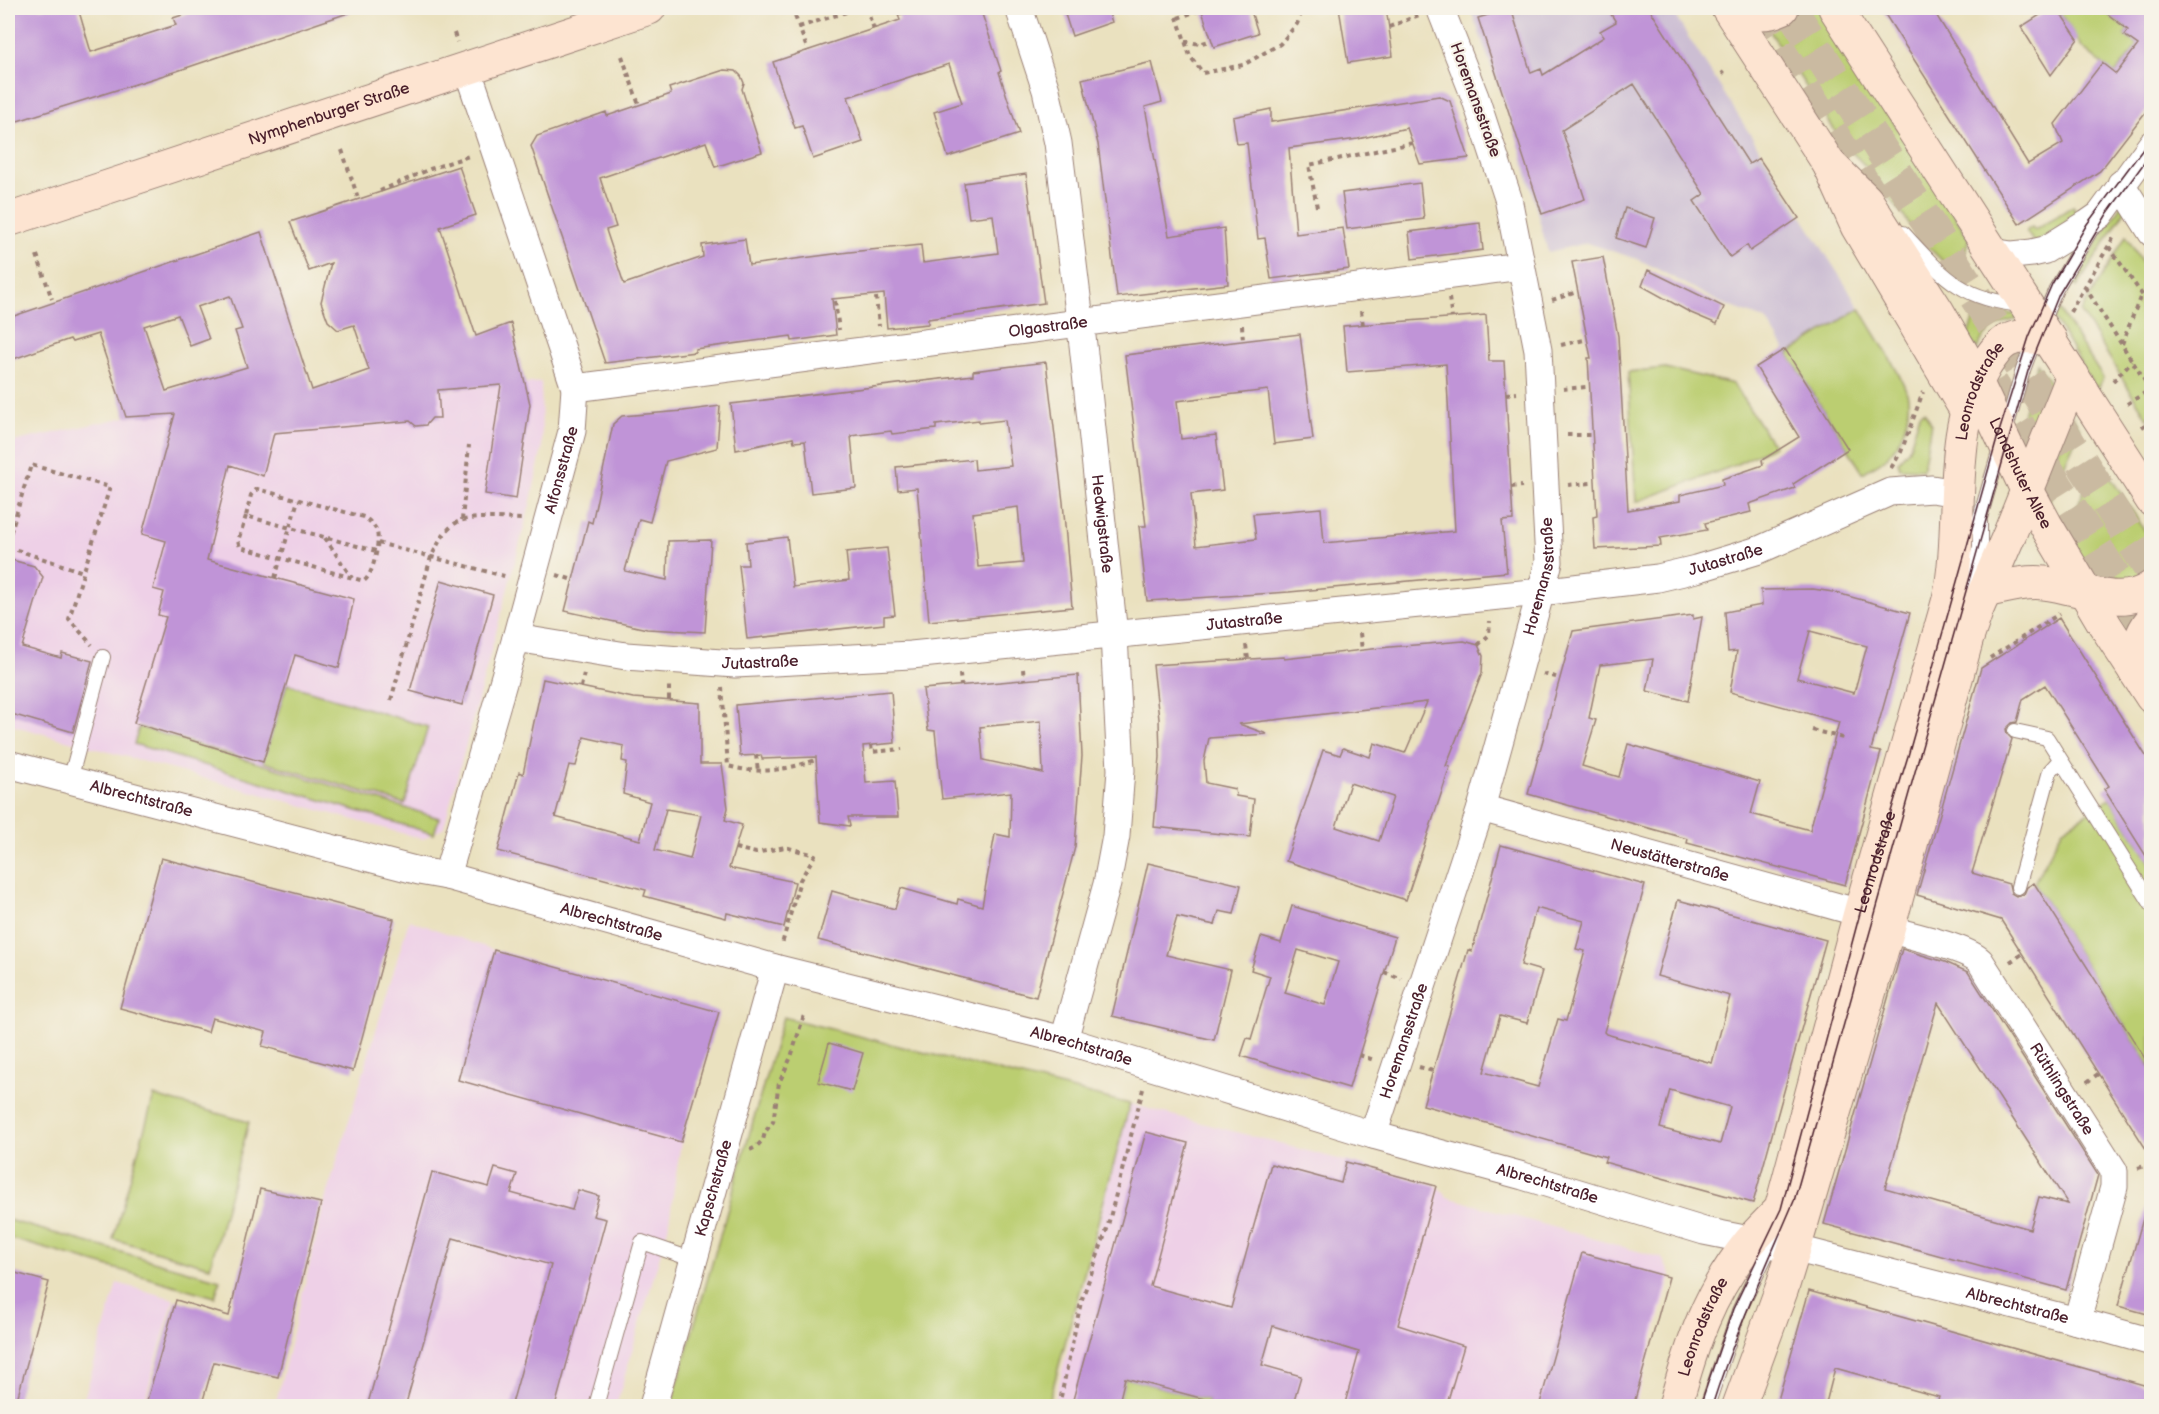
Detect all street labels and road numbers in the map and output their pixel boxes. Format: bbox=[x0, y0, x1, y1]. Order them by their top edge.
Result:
street label: Horemansstraße bbox=[1445, 40, 1505, 160]
street label: Nymphenburger Straße bbox=[246, 78, 412, 149]
street label: Olgastraße bbox=[1007, 312, 1089, 342]
street label: Leonrodstraße bbox=[1952, 337, 2009, 442]
street label: Landshuter Allee bbox=[1985, 415, 2056, 533]
street label: Alfonsstraße bbox=[541, 424, 582, 516]
street label: Hedwigstraße bbox=[1087, 473, 1117, 575]
street label: Horemansstraße bbox=[1520, 516, 1559, 638]
street label: Jutastraße bbox=[1687, 540, 1766, 580]
street label: Jutastraße bbox=[1205, 608, 1284, 635]
street label: Jutastraße bbox=[721, 651, 799, 674]
street label: Albrechtstraße bbox=[88, 776, 195, 821]
street label: Leonrodstraße bbox=[1851, 808, 1900, 915]
street label: Neustätterstraße bbox=[1608, 835, 1732, 886]
street label: Albrechtstraße bbox=[558, 899, 665, 946]
street label: Horemansstraße bbox=[1376, 980, 1432, 1101]
street label: Albrechtstraße bbox=[1028, 1022, 1135, 1070]
street label: Rüthlingstraße bbox=[2025, 1040, 2098, 1139]
street label: Kapschstraße bbox=[691, 1137, 736, 1239]
street label: Albrechtstraße bbox=[1494, 1160, 1601, 1208]
street label: Leonrodstraße bbox=[1674, 1273, 1733, 1379]
street label: Albrechtstraße bbox=[1964, 1283, 2071, 1328]

